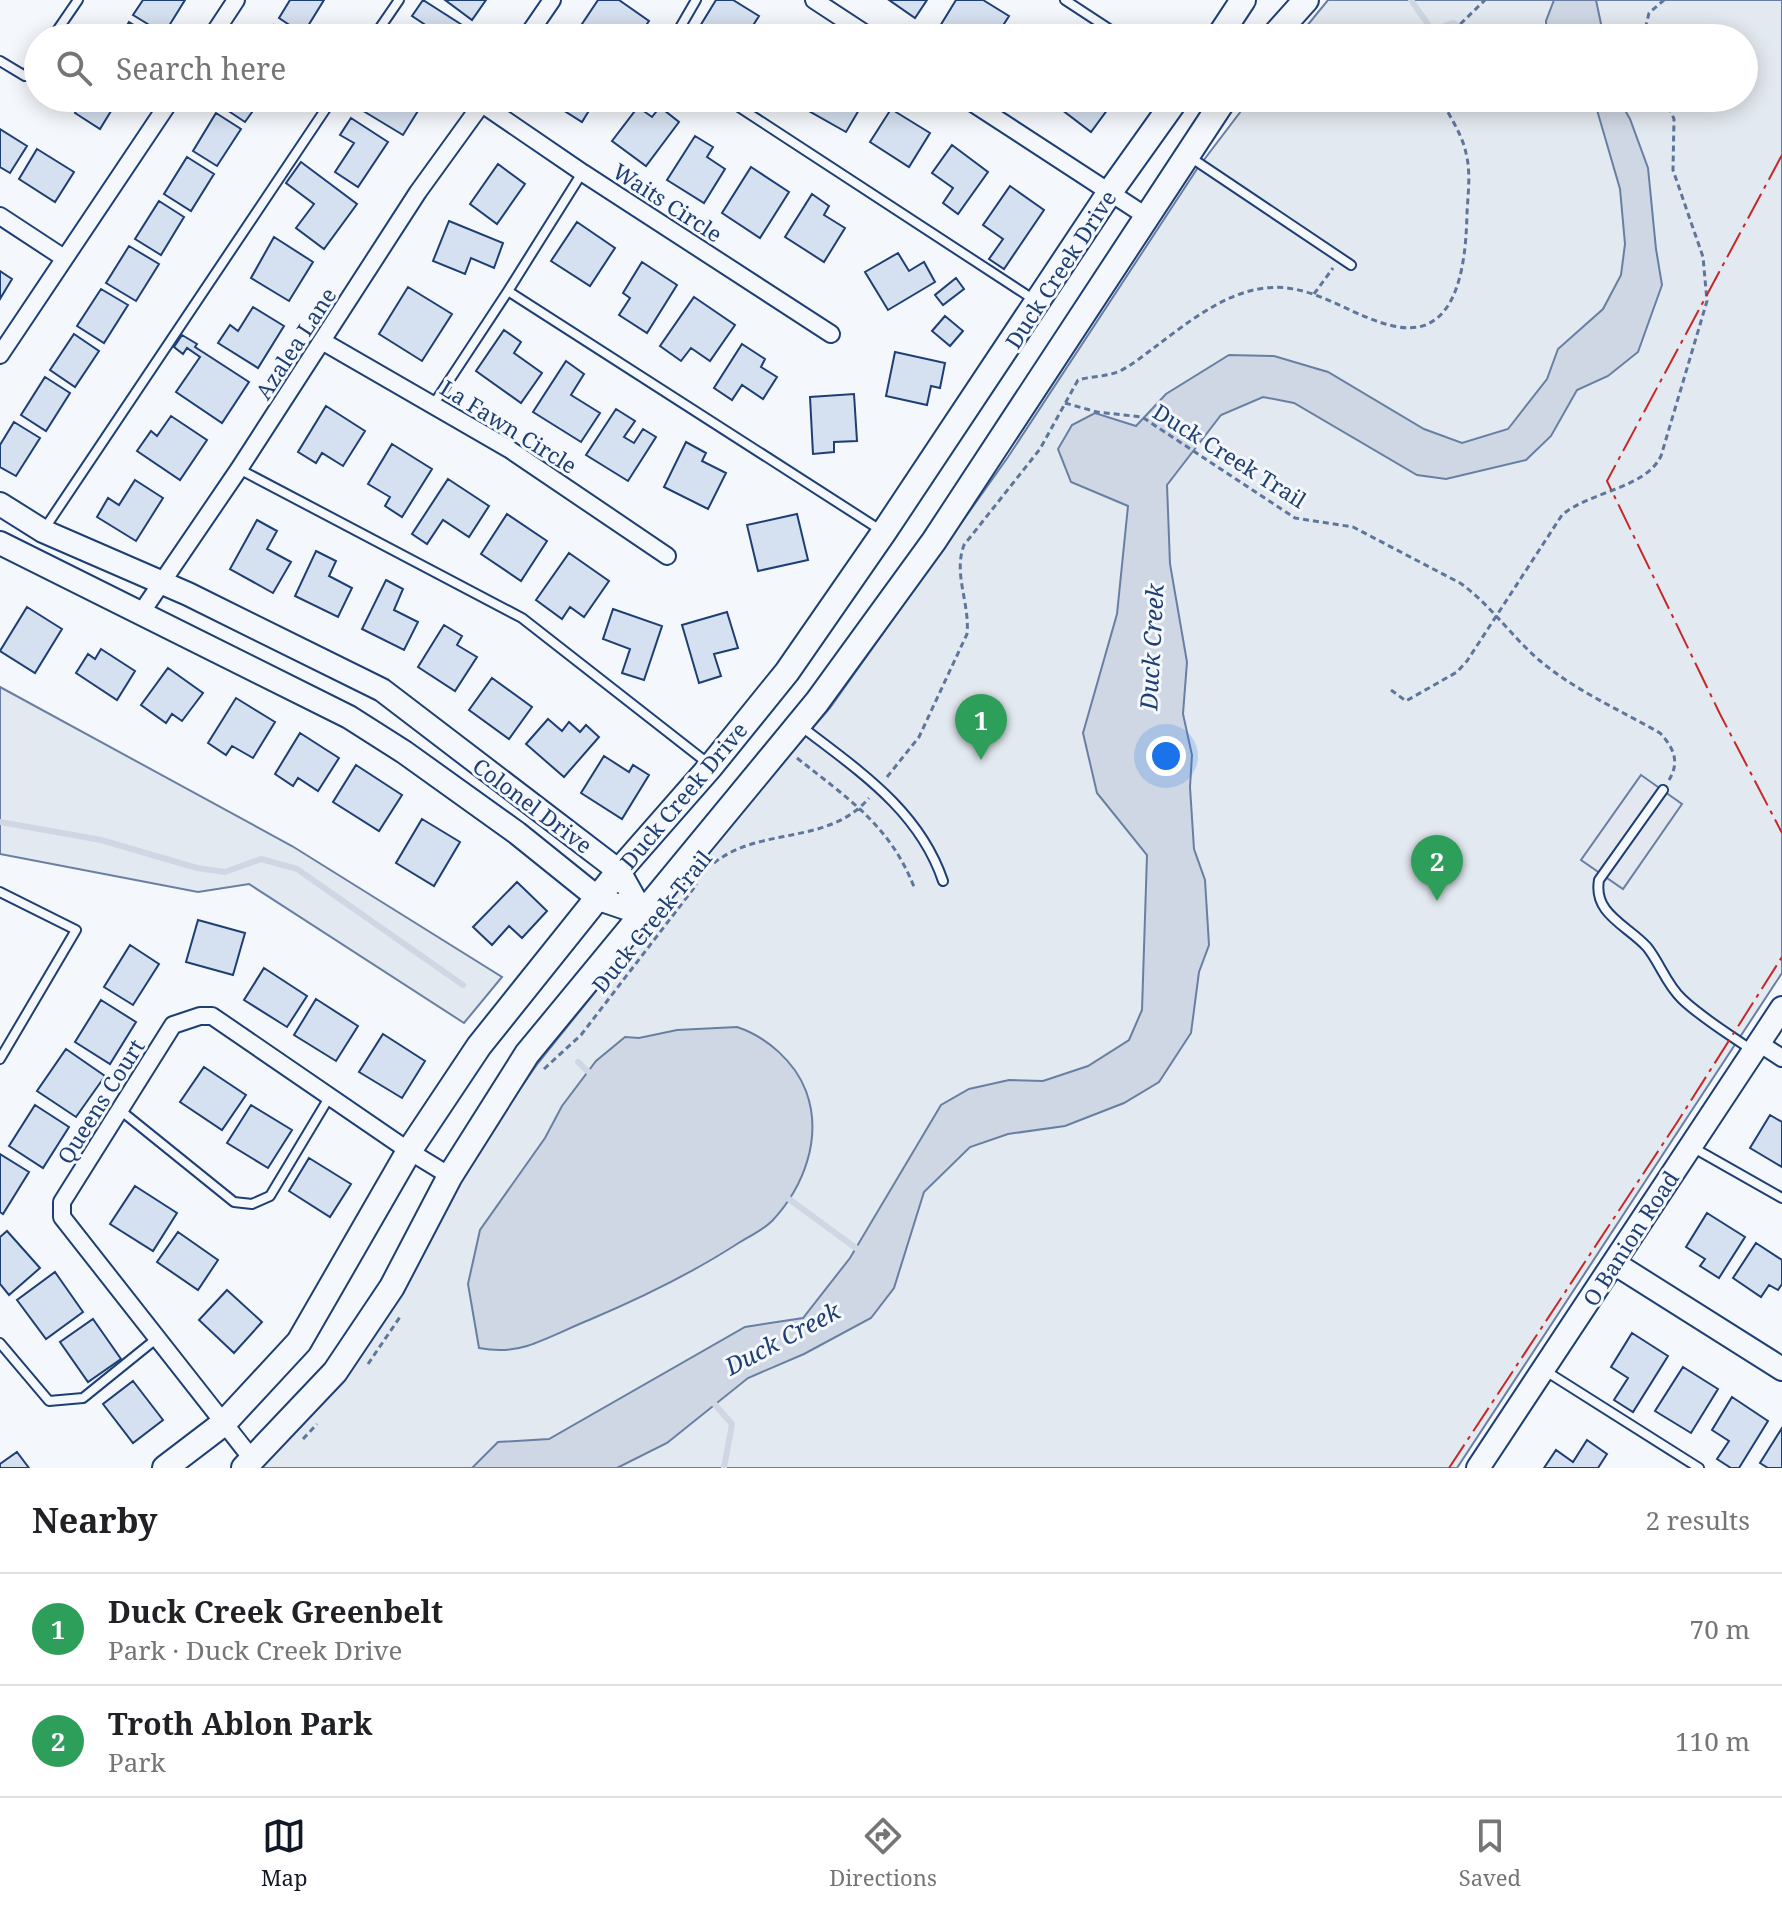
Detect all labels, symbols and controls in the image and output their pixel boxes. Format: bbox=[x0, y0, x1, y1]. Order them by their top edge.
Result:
search box bbox=[24, 24, 1758, 112]
icon: search bbox=[52, 46, 96, 90]
text: Search here bbox=[116, 48, 286, 89]
street label: Waits Circle bbox=[608, 155, 728, 249]
street label: Duck Creek Drive bbox=[998, 184, 1122, 354]
street label: Azalea Lane bbox=[248, 281, 342, 405]
street label: La Fawn Circle bbox=[435, 372, 583, 480]
street label: Duck Creek Trail bbox=[1148, 396, 1312, 514]
water label: Duck Creek bbox=[1131, 582, 1171, 712]
pin: 1 bbox=[955, 694, 1007, 760]
street label: Duck Creek Drive bbox=[613, 715, 753, 875]
your location bbox=[1146, 736, 1186, 776]
street label: Colonel Drive bbox=[467, 750, 599, 860]
pin: 2 bbox=[1411, 835, 1463, 901]
street label: Duck Creek Trail bbox=[584, 843, 718, 998]
street label: Queens Court bbox=[50, 1033, 150, 1169]
street label: O Banion Road bbox=[1575, 1164, 1685, 1311]
water label: Duck Creek bbox=[718, 1293, 847, 1383]
text: Nearby bbox=[32, 1497, 158, 1543]
text: 2 results bbox=[1645, 1502, 1750, 1538]
text: Duck Creek Greenbelt bbox=[108, 1591, 443, 1632]
text: 1 bbox=[51, 1611, 65, 1647]
text: 70 m bbox=[1690, 1611, 1750, 1647]
text: Park · Duck Creek Drive bbox=[108, 1632, 402, 1668]
text: Troth Ablon Park bbox=[108, 1703, 372, 1744]
text: 2 bbox=[51, 1723, 65, 1759]
text: 110 m bbox=[1675, 1723, 1750, 1759]
text: Park bbox=[108, 1744, 166, 1780]
tab: Map bbox=[261, 1814, 307, 1892]
tab: Directions bbox=[829, 1814, 937, 1892]
tab: Saved bbox=[1459, 1814, 1521, 1892]

